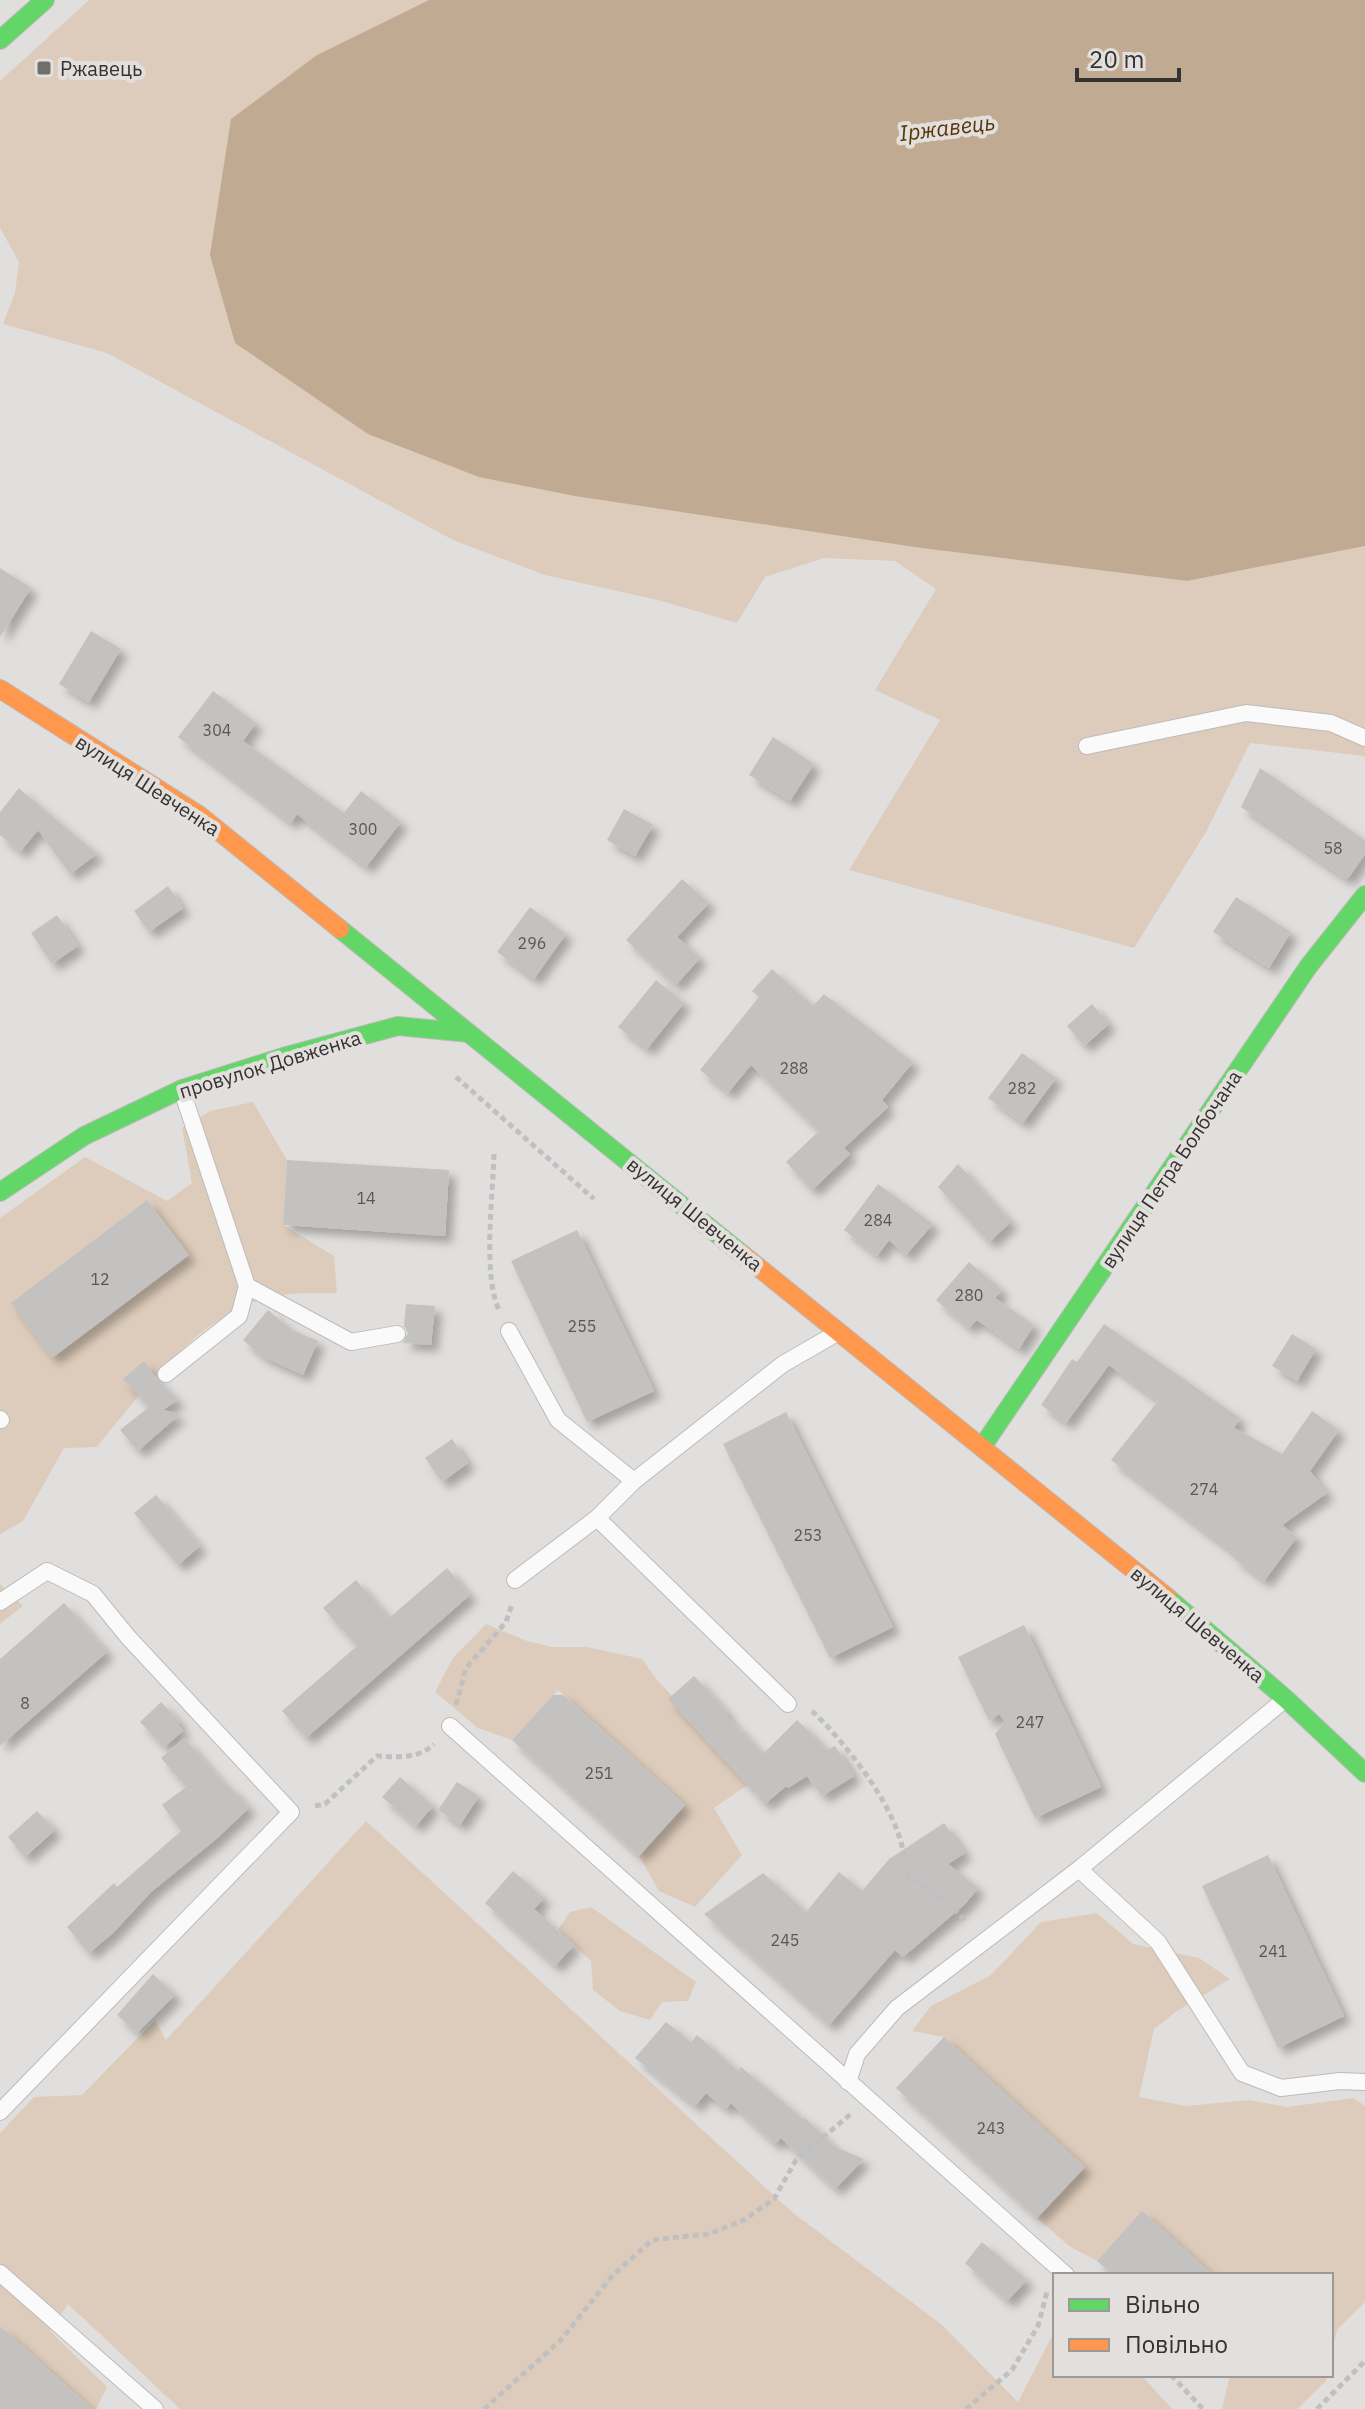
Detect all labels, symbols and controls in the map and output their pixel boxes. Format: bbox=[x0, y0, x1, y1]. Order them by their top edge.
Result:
scale bar bbox=[1077, 32, 1179, 82]
text: 20 m bbox=[1089, 43, 1144, 75]
place label: Ржавець bbox=[60, 55, 142, 82]
marker: Ржавець bbox=[35, 59, 53, 77]
water label: Іржавець bbox=[897, 107, 997, 147]
house number: 304 bbox=[203, 720, 231, 740]
street label: вулиця Шевченка bbox=[71, 728, 226, 842]
house number: 300 bbox=[349, 819, 377, 839]
house number: 58 bbox=[1323, 838, 1343, 858]
house number: 296 bbox=[518, 933, 546, 953]
street label: провулок Довженка bbox=[176, 1023, 365, 1105]
house number: 288 bbox=[780, 1058, 808, 1078]
street label: вулиця Петра Болбочана bbox=[1094, 1064, 1248, 1273]
house number: 282 bbox=[1008, 1078, 1036, 1098]
street label: вулиця Шевченка bbox=[622, 1151, 769, 1277]
house number: 14 bbox=[356, 1188, 376, 1208]
house number: 284 bbox=[864, 1210, 892, 1230]
house number: 12 bbox=[90, 1269, 110, 1289]
house number: 280 bbox=[955, 1285, 983, 1305]
house number: 255 bbox=[568, 1316, 596, 1336]
house number: 274 bbox=[1190, 1479, 1218, 1499]
house number: 253 bbox=[794, 1525, 822, 1545]
street label: вулиця Шевченка bbox=[1125, 1560, 1271, 1688]
house number: 8 bbox=[20, 1693, 30, 1713]
house number: 247 bbox=[1016, 1712, 1044, 1732]
house number: 251 bbox=[585, 1763, 613, 1783]
house number: 245 bbox=[771, 1930, 799, 1950]
house number: 241 bbox=[1259, 1941, 1287, 1961]
house number: 243 bbox=[977, 2118, 1005, 2138]
legend bbox=[1053, 2273, 1333, 2377]
text: Вільно bbox=[1125, 2288, 1200, 2320]
text: Повільно bbox=[1125, 2328, 1228, 2360]

